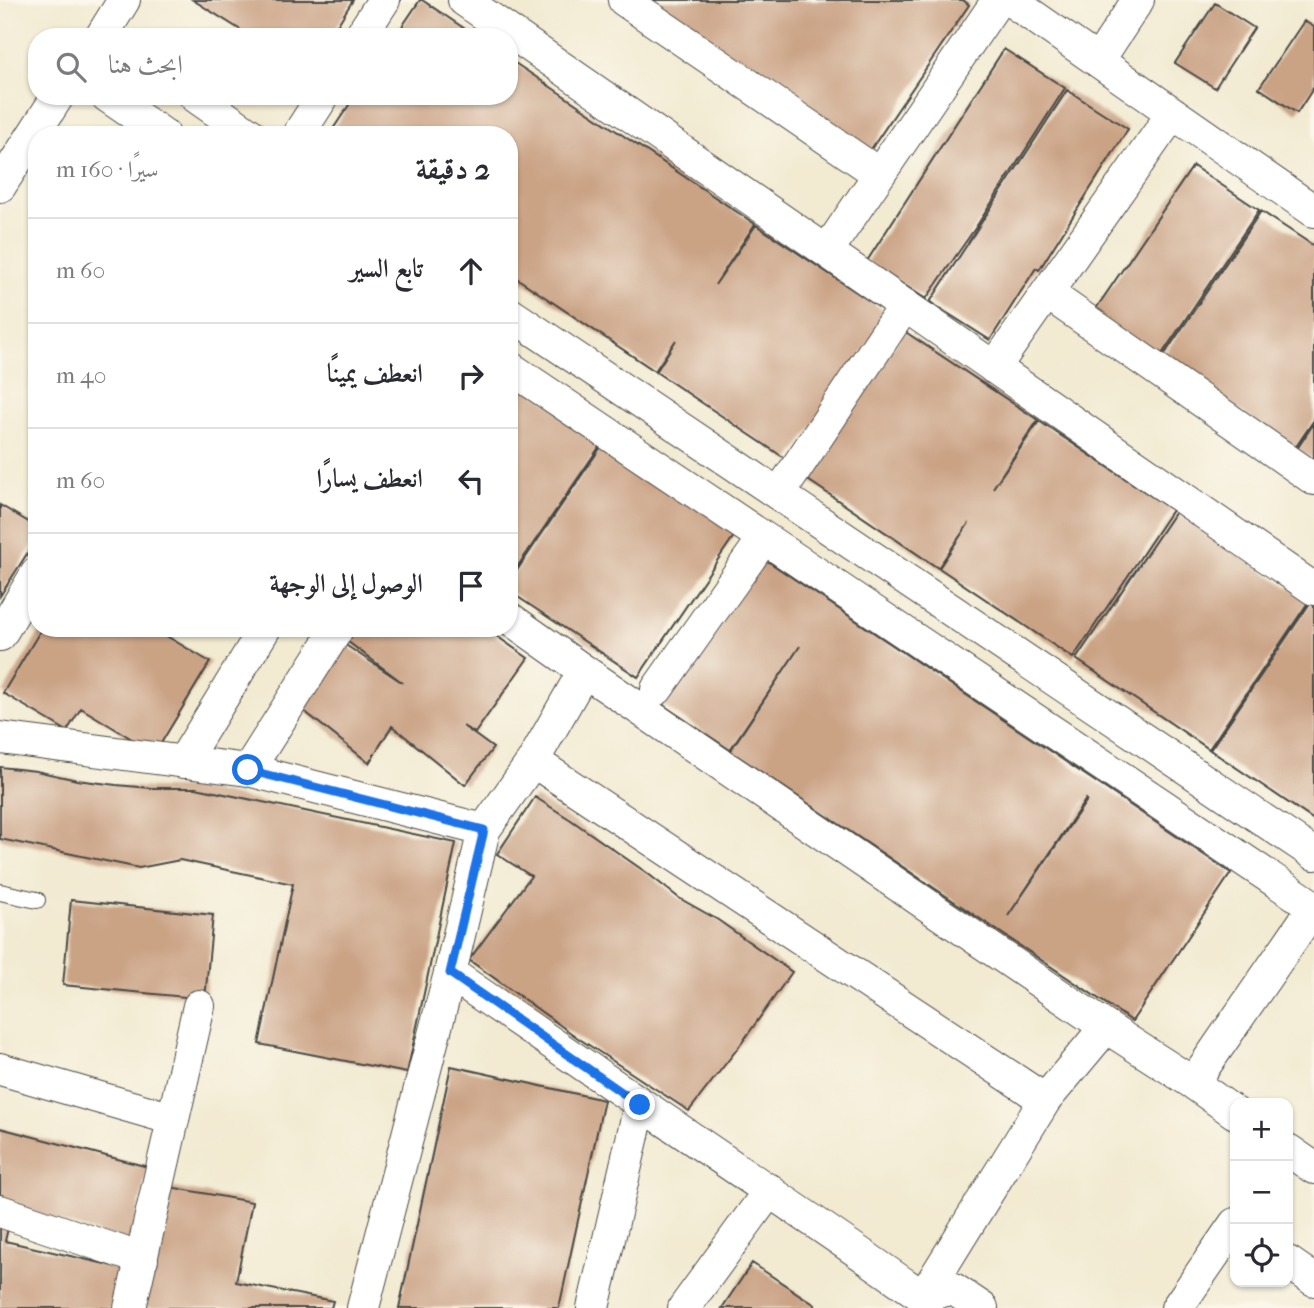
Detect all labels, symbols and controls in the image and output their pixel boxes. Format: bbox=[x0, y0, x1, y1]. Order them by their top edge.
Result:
search box bbox=[28, 28, 518, 105]
icon: search bbox=[52, 48, 90, 86]
text: ابحث هنا bbox=[108, 49, 183, 80]
text: 2 دقيقة bbox=[416, 152, 490, 187]
text: سيرًا · 160 m bbox=[56, 156, 159, 183]
icon: ahead bbox=[452, 252, 490, 290]
text: تابع السير bbox=[350, 253, 423, 284]
text: 60 m bbox=[56, 257, 105, 284]
icon: right bbox=[452, 357, 490, 395]
text: انعطف يمينًا bbox=[327, 358, 423, 389]
text: 40 m bbox=[56, 362, 106, 389]
icon: left bbox=[452, 462, 490, 500]
text: انعطف يسارًا bbox=[316, 463, 423, 494]
text: 60 m bbox=[56, 467, 105, 494]
icon: arrive bbox=[452, 567, 490, 605]
text: الوصول إلى الوجهة bbox=[269, 568, 423, 599]
route start bbox=[232, 754, 263, 785]
route end bbox=[624, 1089, 655, 1120]
map controls bbox=[1230, 1098, 1293, 1287]
button: + bbox=[1230, 1098, 1293, 1161]
button: − bbox=[1230, 1161, 1293, 1224]
button: locate bbox=[1230, 1224, 1293, 1287]

